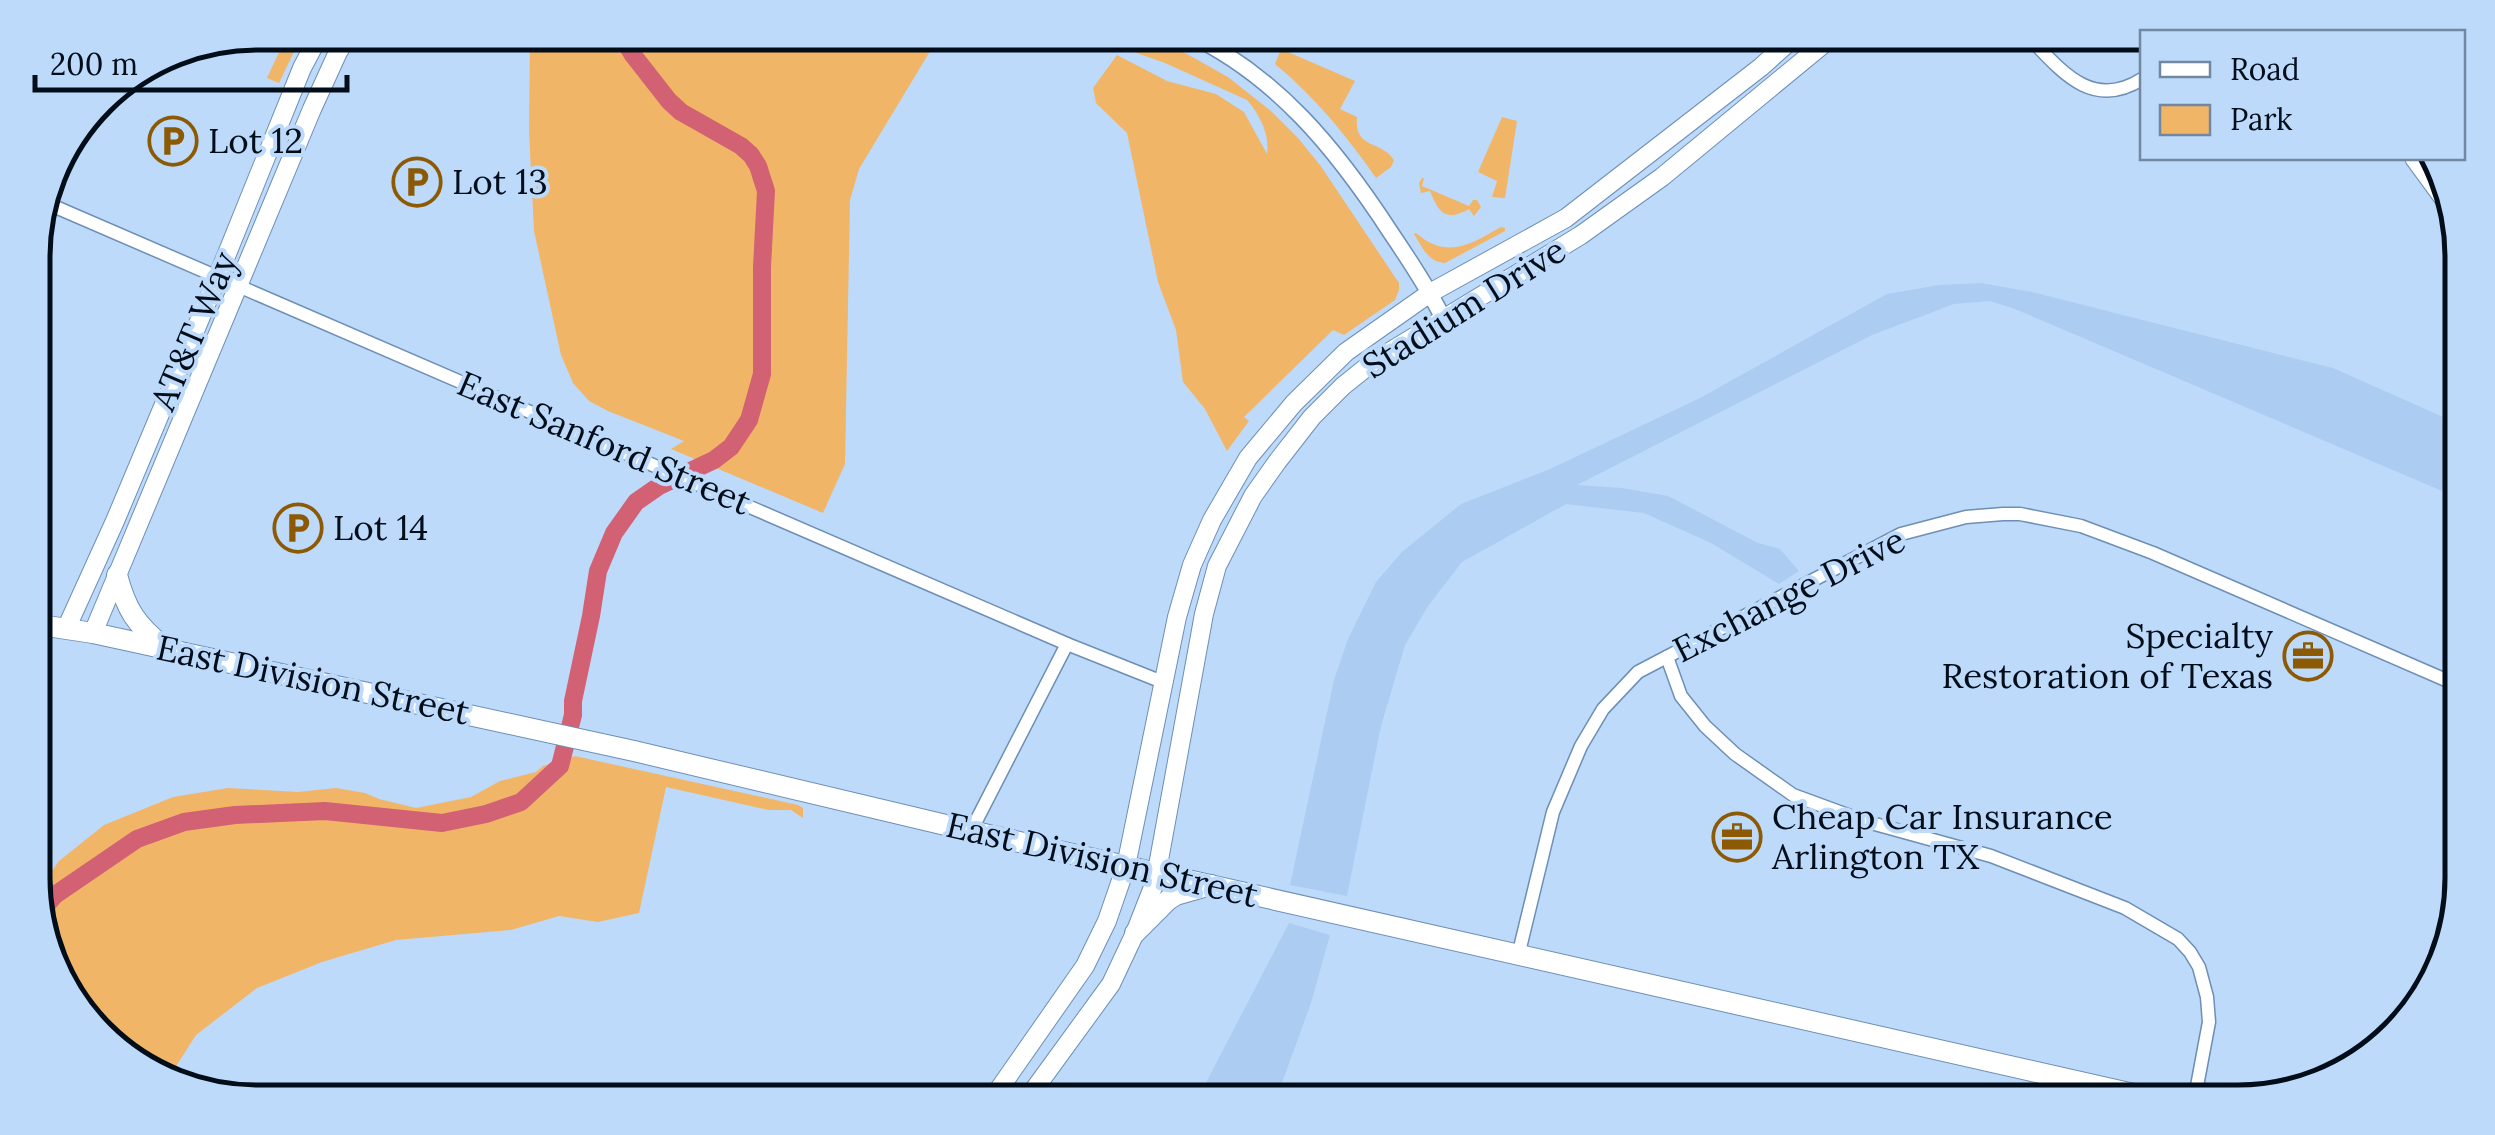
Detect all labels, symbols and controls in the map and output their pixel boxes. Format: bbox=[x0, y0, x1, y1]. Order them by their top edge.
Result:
scale bar bbox=[35, 30, 348, 92]
legend bbox=[2140, 30, 2465, 160]
text: 200 m bbox=[50, 45, 138, 83]
text: Road bbox=[2230, 50, 2300, 88]
text: Park bbox=[2230, 100, 2292, 138]
parking icon: Lot 12 bbox=[147, 115, 199, 167]
place label: Lot 12 bbox=[208, 118, 303, 163]
parking icon: Lot 13 bbox=[391, 156, 443, 208]
place label: Lot 13 bbox=[452, 159, 548, 204]
street label: Stadium Drive bbox=[1354, 227, 1574, 388]
street label: AT&T Way bbox=[140, 244, 247, 418]
street label: East Sanford Street bbox=[451, 360, 758, 525]
parking icon: Lot 14 bbox=[272, 502, 324, 554]
place label: Lot 14 bbox=[333, 505, 428, 550]
street label: Exchange Drive bbox=[1665, 517, 1912, 672]
place label: Specialty Restoration of Texas bbox=[1941, 613, 2274, 698]
street label: East Division Street bbox=[153, 624, 474, 735]
office icon: Specialty Restoration of Texas bbox=[2282, 630, 2334, 682]
place label: Cheap Car Insurance Arlington TX bbox=[1771, 794, 2113, 879]
street label: East Division Street bbox=[942, 802, 1263, 917]
office icon: Cheap Car Insurance Arlington TX bbox=[1711, 811, 1763, 863]

